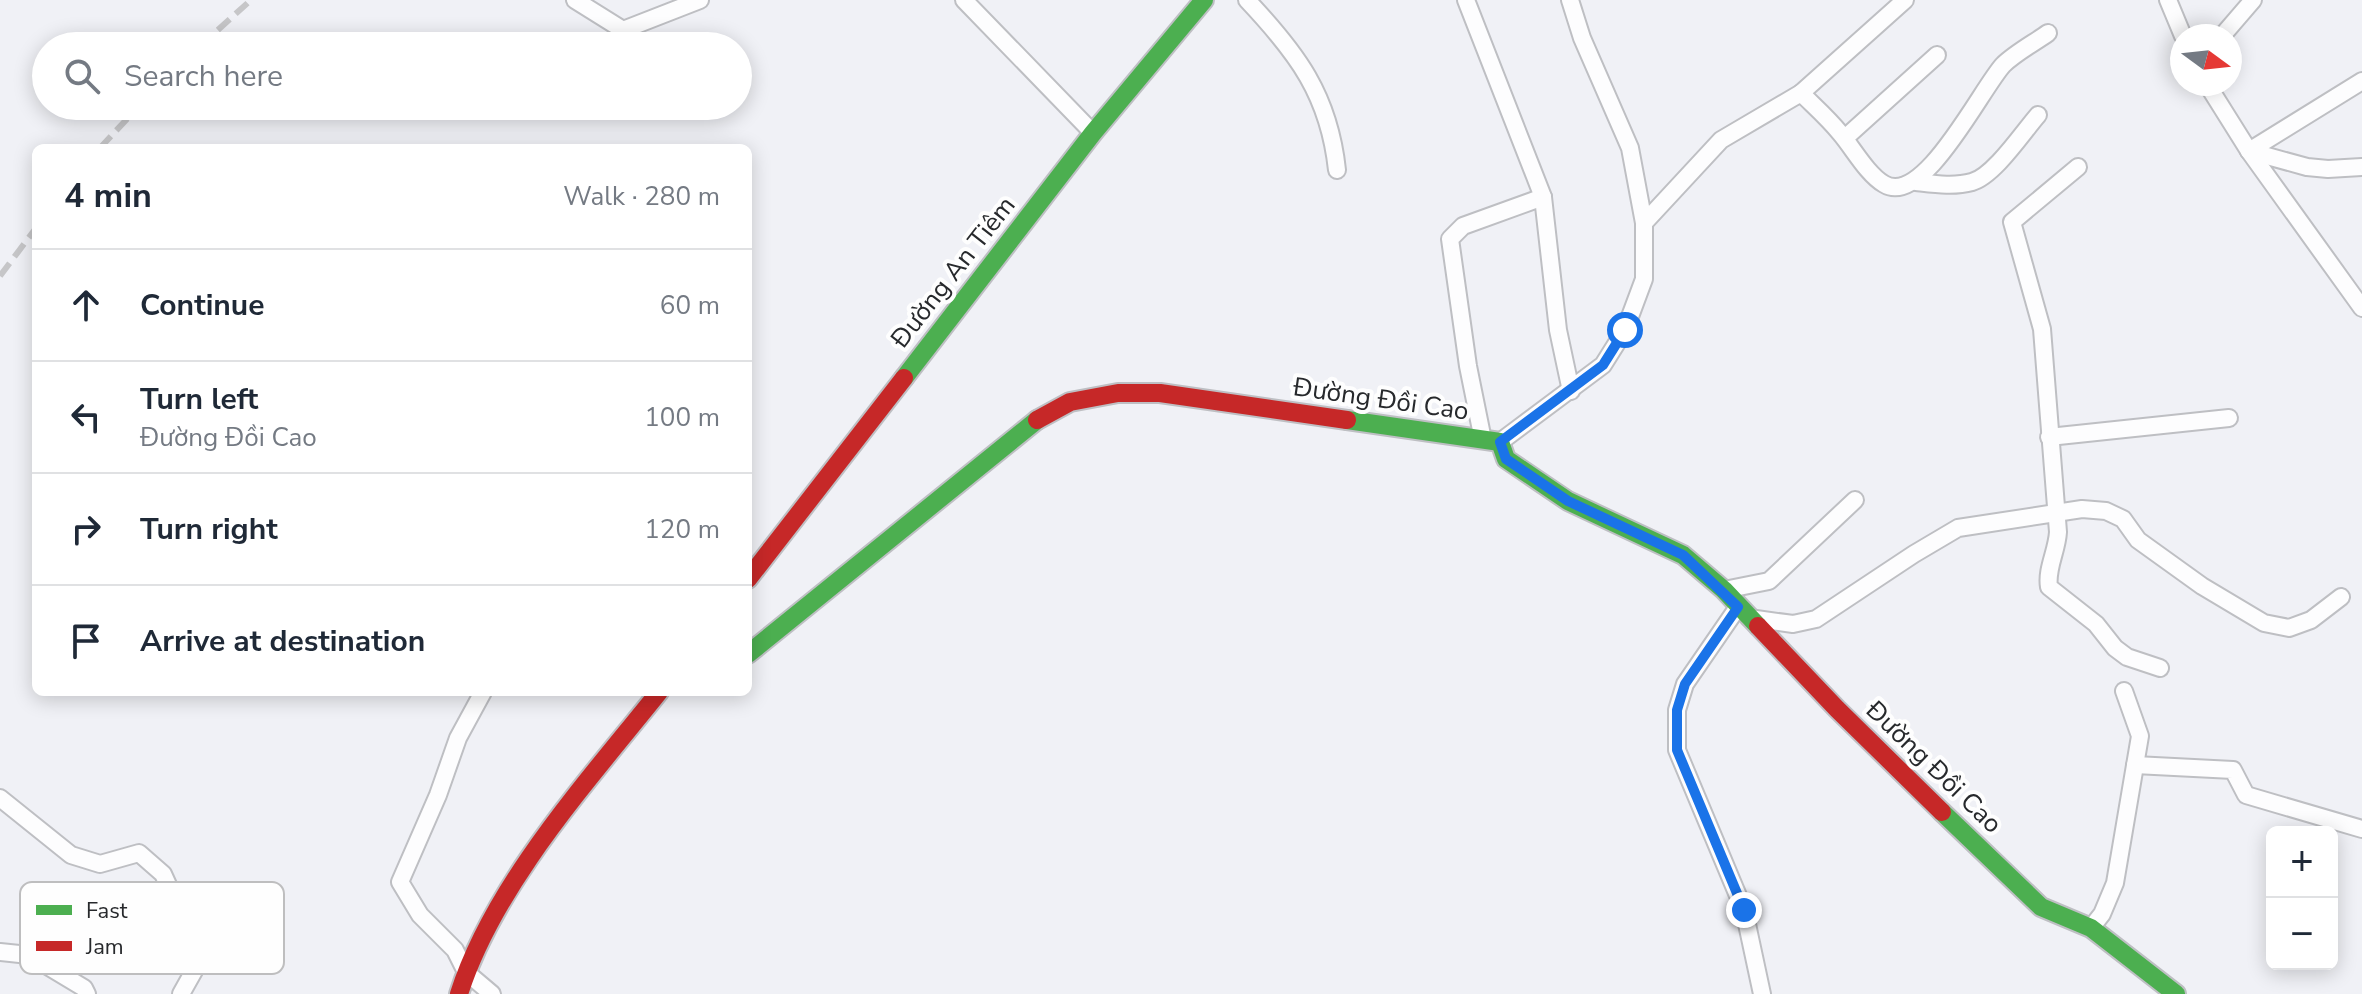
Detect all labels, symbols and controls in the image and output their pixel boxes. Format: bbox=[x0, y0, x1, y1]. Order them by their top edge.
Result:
north arrow bbox=[2170, 24, 2242, 96]
search box bbox=[32, 32, 752, 120]
icon: search bbox=[60, 54, 104, 98]
text: Search here bbox=[124, 56, 283, 97]
text: 4 min bbox=[64, 173, 152, 219]
text: Walk · 280 m bbox=[563, 179, 720, 214]
street label: Đường An Tiêm bbox=[882, 189, 1023, 356]
icon: ahead bbox=[64, 283, 108, 327]
text: Continue bbox=[140, 285, 265, 326]
text: 60 m bbox=[660, 288, 720, 323]
route start bbox=[1607, 312, 1643, 348]
street label: Đường Đồi Cao bbox=[1290, 369, 1471, 429]
text: Turn left bbox=[140, 379, 258, 420]
icon: left bbox=[64, 395, 108, 439]
text: 100 m bbox=[644, 400, 720, 435]
text: Đường Đồi Cao bbox=[140, 420, 317, 455]
icon: right bbox=[64, 507, 108, 551]
text: Turn right bbox=[140, 509, 278, 550]
text: 120 m bbox=[644, 512, 720, 547]
icon: arrive bbox=[64, 619, 108, 663]
text: Arrive at destination bbox=[140, 621, 425, 662]
street label: Đường Đồi Cao bbox=[1858, 692, 2010, 841]
map controls bbox=[2266, 826, 2338, 970]
button: + bbox=[2266, 826, 2338, 898]
legend bbox=[20, 882, 284, 974]
route end bbox=[1726, 892, 1762, 928]
text: Fast bbox=[86, 896, 128, 926]
button: − bbox=[2266, 898, 2338, 970]
text: Jam bbox=[85, 932, 124, 962]

